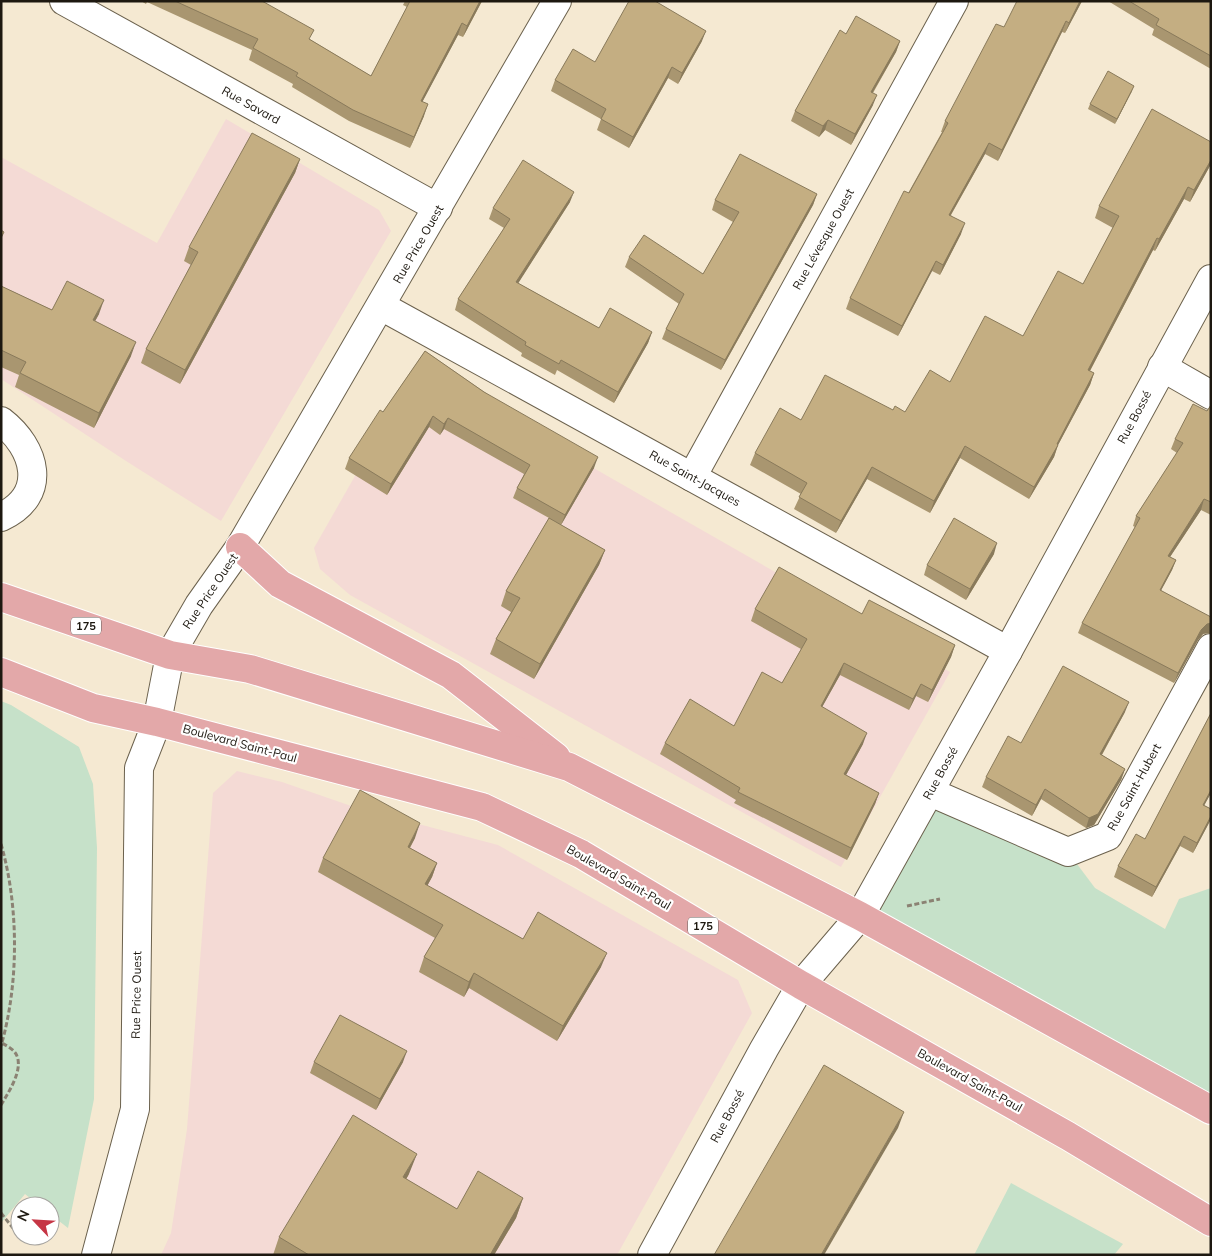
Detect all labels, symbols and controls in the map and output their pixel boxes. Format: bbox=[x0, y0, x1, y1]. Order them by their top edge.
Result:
street label: Rue Savard bbox=[219, 83, 283, 127]
street label: Rue Lévesque Ouest bbox=[789, 186, 857, 292]
street label: Rue Price Ouest bbox=[389, 202, 447, 286]
street label: Rue Bossé bbox=[1114, 388, 1154, 446]
street label: Rue Saint-Jacques bbox=[647, 447, 743, 509]
street label: Rue Price Ouest bbox=[179, 550, 241, 632]
road number: 175 bbox=[71, 618, 101, 634]
street label: Boulevard Saint-Paul bbox=[181, 721, 299, 765]
street label: Rue Saint-Hubert bbox=[1104, 741, 1164, 833]
street label: Rue Bossé bbox=[919, 744, 961, 802]
street label: Boulevard Saint-Paul bbox=[564, 841, 674, 913]
road number: 175 bbox=[688, 918, 718, 934]
street label: Rue Price Ouest bbox=[128, 951, 144, 1039]
street label: Boulevard Saint-Paul bbox=[915, 1045, 1025, 1115]
street label: Rue Bossé bbox=[707, 1087, 747, 1145]
north arrow bbox=[10, 1196, 60, 1246]
text: N bbox=[13, 1207, 34, 1224]

